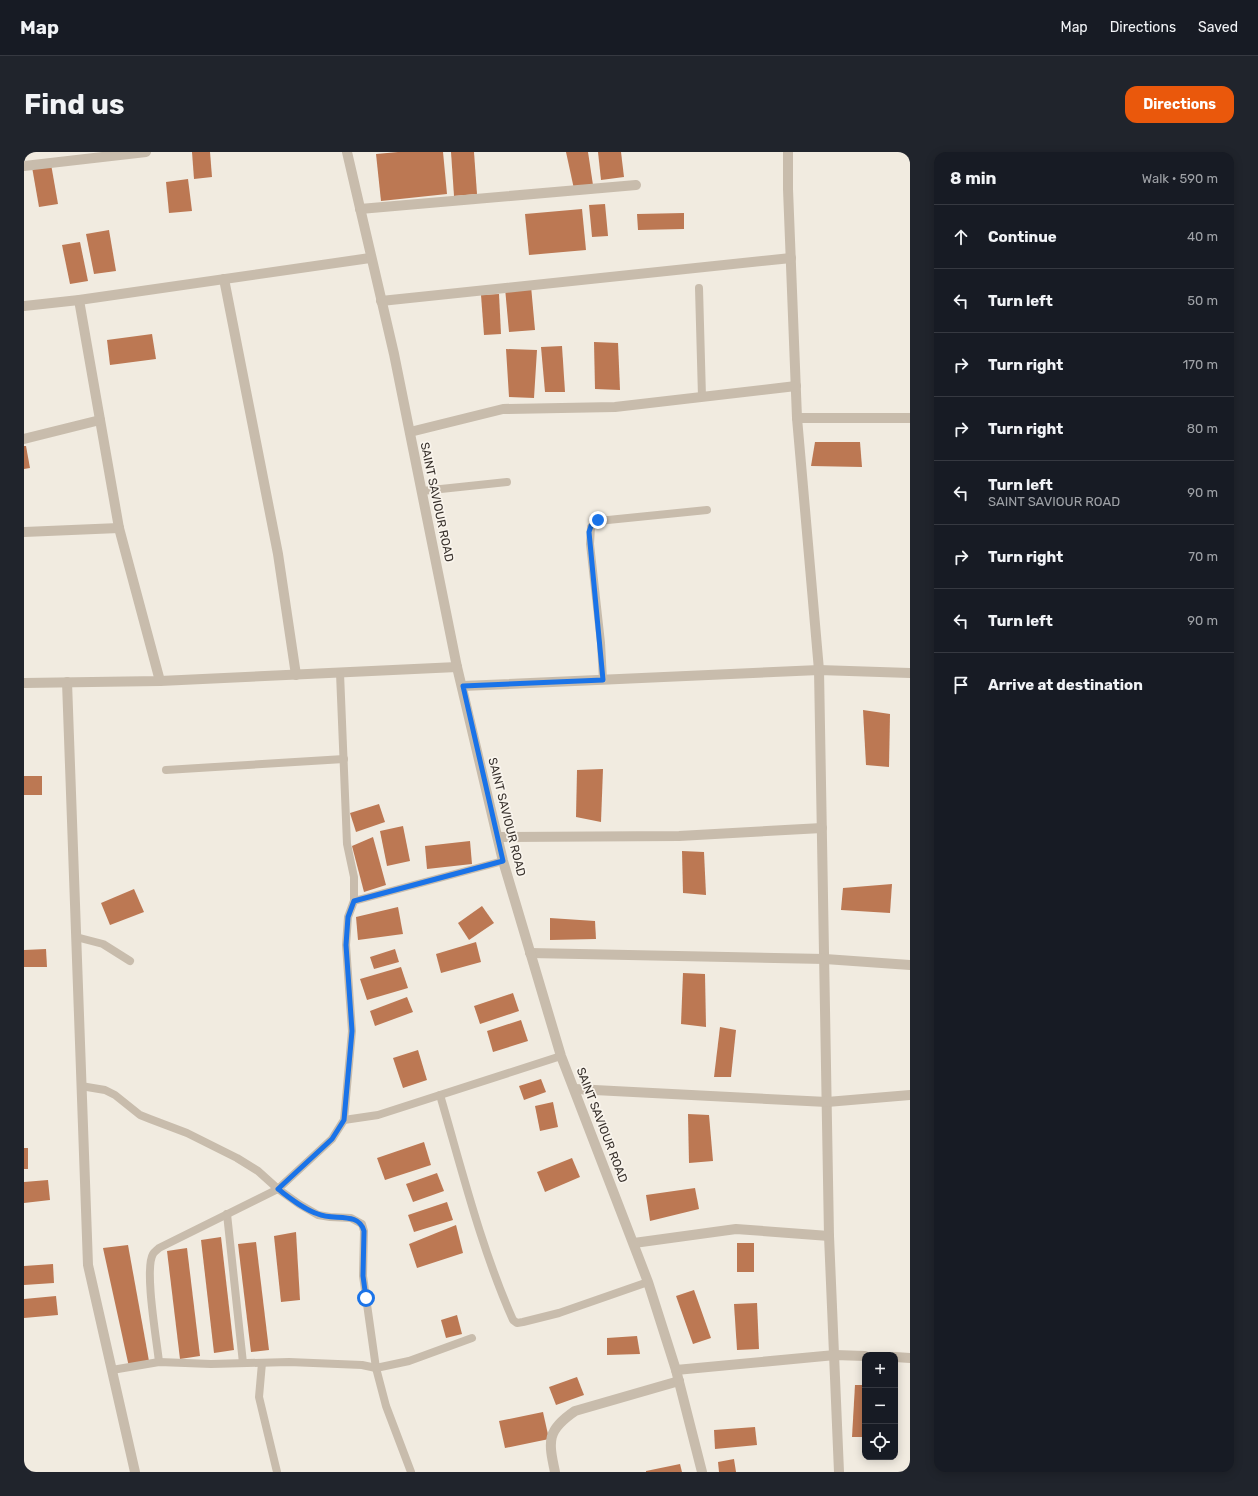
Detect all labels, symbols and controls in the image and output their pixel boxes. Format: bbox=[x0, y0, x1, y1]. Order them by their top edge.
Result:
text: Map bbox=[20, 16, 59, 39]
text: Map bbox=[1061, 19, 1088, 36]
text: Directions bbox=[1110, 19, 1176, 36]
text: Saved bbox=[1198, 19, 1238, 36]
button: Directions bbox=[1125, 86, 1234, 123]
text: Find us bbox=[24, 88, 124, 121]
text: 8 min bbox=[950, 168, 997, 188]
text: Walk · 590 m bbox=[1142, 171, 1218, 186]
icon: ahead bbox=[950, 226, 972, 248]
text: Continue bbox=[988, 228, 1057, 246]
text: 40 m bbox=[1187, 229, 1218, 244]
icon: left bbox=[950, 290, 972, 312]
text: Turn left bbox=[988, 292, 1053, 310]
text: 50 m bbox=[1187, 293, 1218, 308]
icon: right bbox=[950, 354, 972, 376]
text: Turn right bbox=[988, 356, 1063, 374]
text: 170 m bbox=[1183, 357, 1218, 372]
icon: right bbox=[950, 418, 972, 440]
text: Turn right bbox=[988, 420, 1063, 438]
text: 80 m bbox=[1187, 421, 1218, 436]
street label: SAINT SAVIOUR ROAD bbox=[417, 441, 457, 563]
text: Turn left bbox=[988, 476, 1053, 494]
icon: left bbox=[950, 482, 972, 504]
text: 90 m bbox=[1187, 485, 1218, 500]
text: SAINT SAVIOUR ROAD bbox=[988, 494, 1120, 509]
route end bbox=[589, 511, 607, 529]
icon: right bbox=[950, 546, 972, 568]
text: Turn right bbox=[988, 548, 1063, 566]
text: 70 m bbox=[1188, 549, 1218, 564]
icon: left bbox=[950, 610, 972, 632]
text: Turn left bbox=[988, 612, 1053, 630]
text: 90 m bbox=[1187, 613, 1218, 628]
icon: arrive bbox=[950, 674, 972, 696]
text: Arrive at destination bbox=[988, 676, 1143, 694]
street label: SAINT SAVIOUR ROAD bbox=[485, 756, 529, 878]
street label: SAINT SAVIOUR ROAD bbox=[574, 1066, 630, 1184]
route start bbox=[357, 1289, 375, 1307]
map controls bbox=[862, 1352, 898, 1460]
button: + bbox=[862, 1352, 898, 1388]
button: − bbox=[862, 1388, 898, 1424]
button: locate bbox=[862, 1424, 898, 1460]

